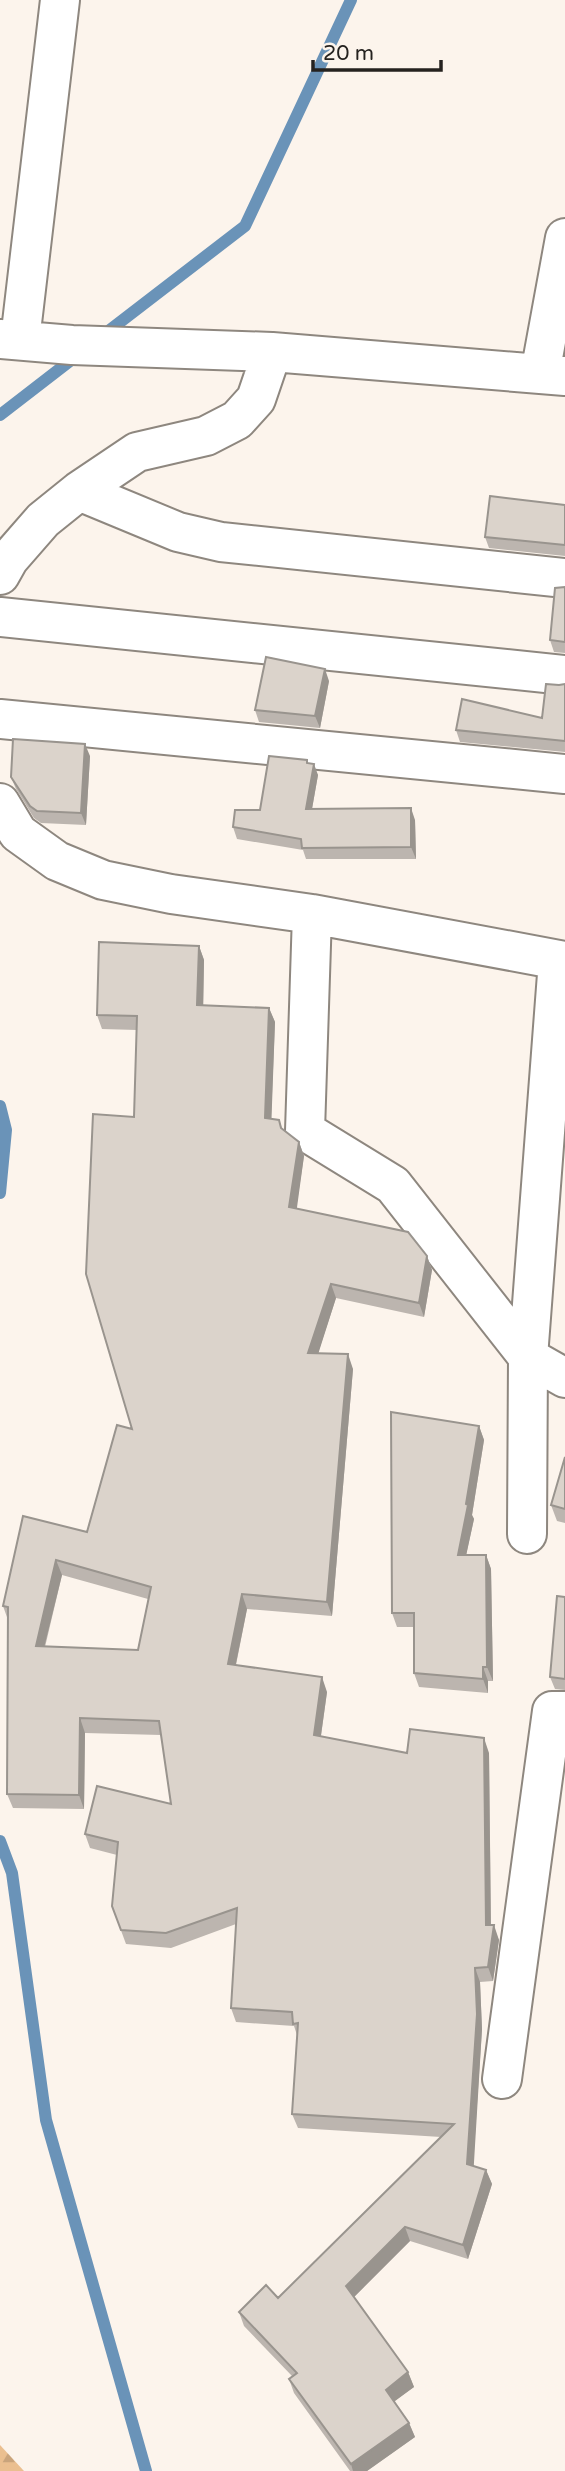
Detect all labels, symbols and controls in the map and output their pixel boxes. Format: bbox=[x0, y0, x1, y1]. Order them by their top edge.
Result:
scale bar bbox=[313, 28, 441, 72]
text: 20 m bbox=[323, 41, 374, 66]

